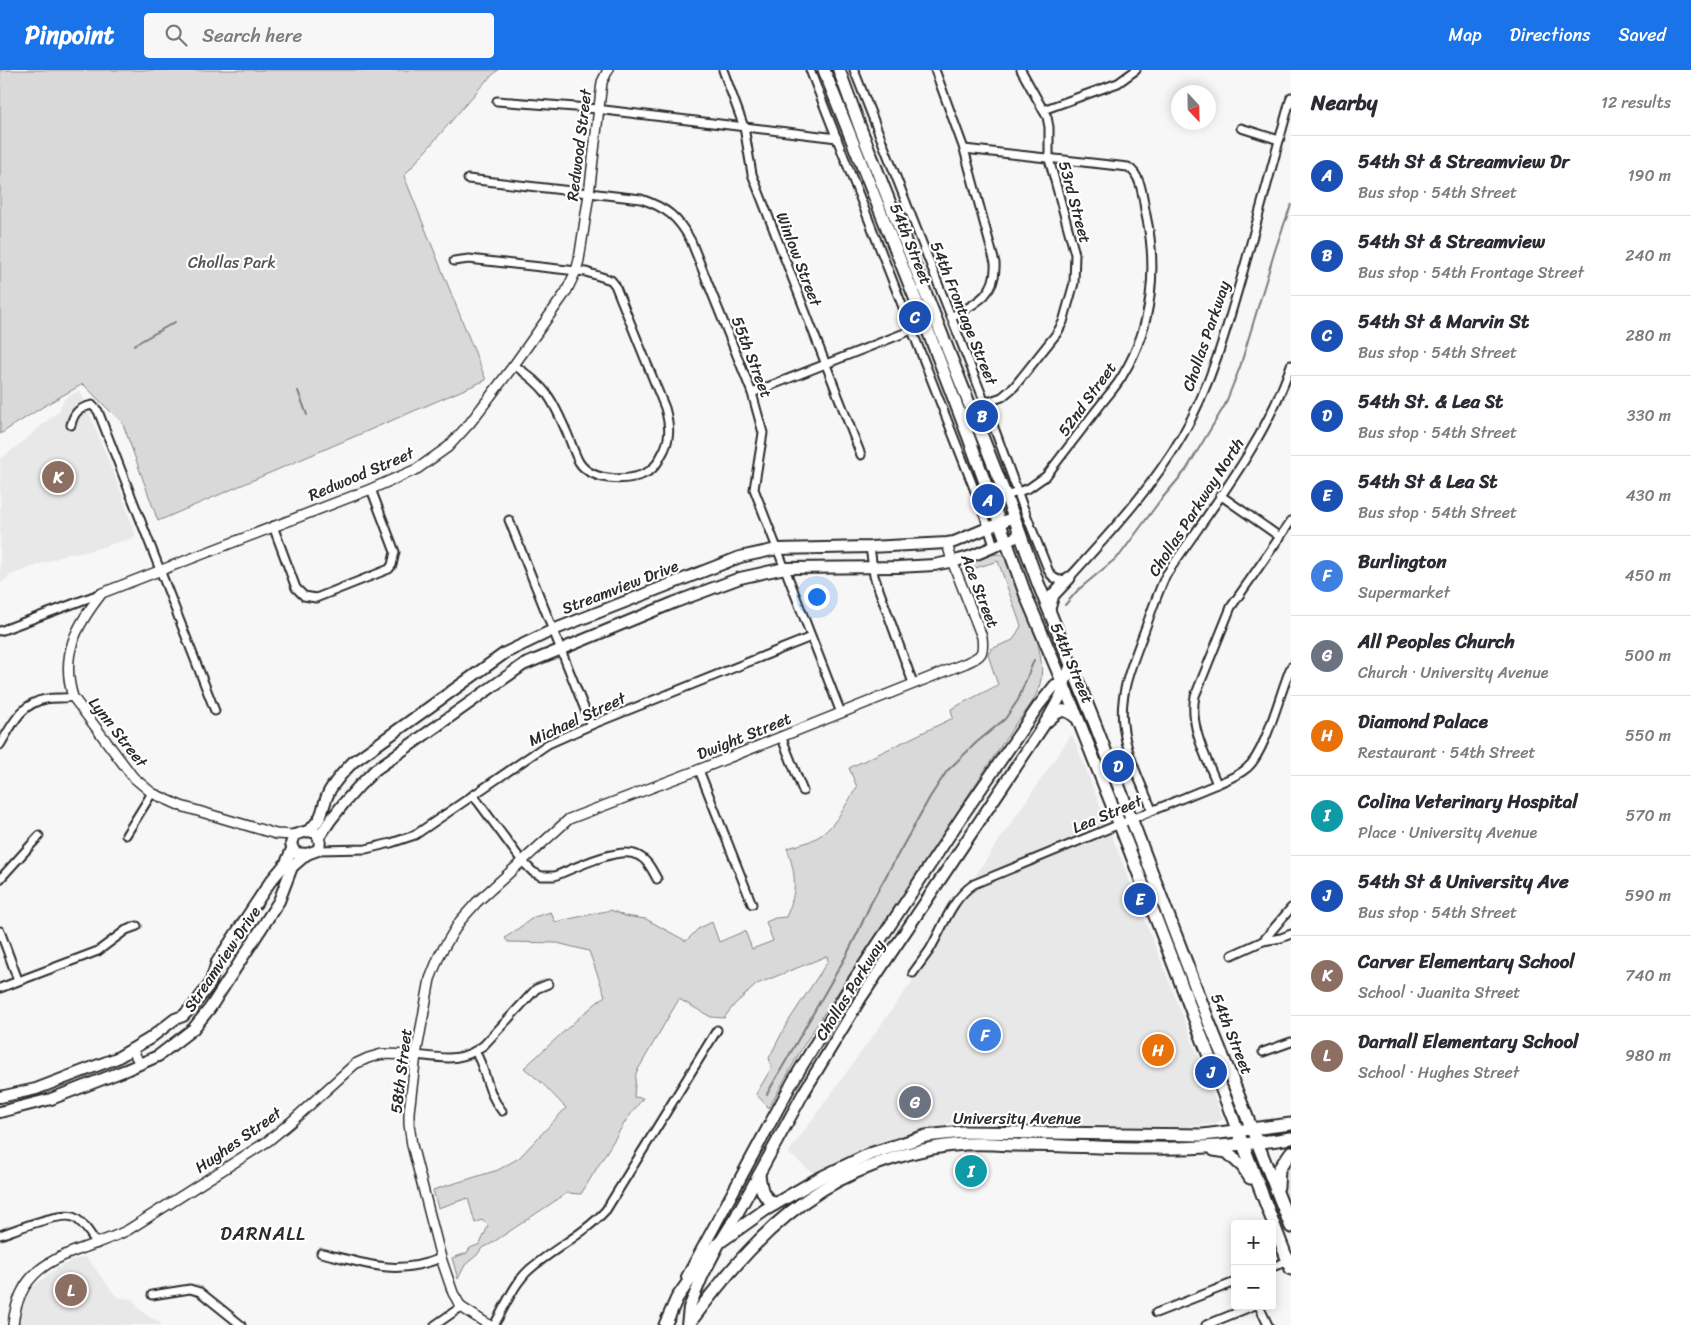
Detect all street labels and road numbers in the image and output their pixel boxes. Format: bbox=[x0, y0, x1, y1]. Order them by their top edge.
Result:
street label: Redwood Street bbox=[558, 87, 600, 203]
street label: 53rd Street bbox=[1050, 158, 1100, 246]
street label: 54th Street bbox=[881, 199, 941, 289]
street label: Winlow Street bbox=[768, 207, 831, 311]
street label: 54th Frontage Street bbox=[922, 237, 1006, 390]
street label: Chollas Parkway bbox=[1174, 276, 1239, 395]
street label: 55th Street bbox=[723, 312, 781, 402]
street label: 52nd Street bbox=[1050, 355, 1124, 443]
street label: Chollas Parkway North bbox=[1140, 432, 1252, 582]
street label: Redwood Street bbox=[304, 438, 419, 509]
street label: Ace Street bbox=[952, 549, 1007, 632]
street label: Streamview Drive bbox=[557, 551, 683, 623]
street label: 54th Street bbox=[1042, 618, 1102, 708]
street label: Michael Street bbox=[523, 683, 631, 754]
street label: Lynn Street bbox=[81, 690, 156, 774]
street label: Dwight Street bbox=[692, 704, 796, 768]
street label: Lea Street bbox=[1067, 786, 1147, 842]
street label: Streamview Drive bbox=[176, 900, 269, 1018]
street label: Chollas Parkway bbox=[807, 933, 893, 1047]
street label: 54th Street bbox=[1202, 989, 1262, 1079]
street label: 58th Street bbox=[381, 1027, 421, 1115]
street label: Hughes Street bbox=[188, 1099, 288, 1181]
street label: University Avenue bbox=[953, 1104, 1081, 1133]

